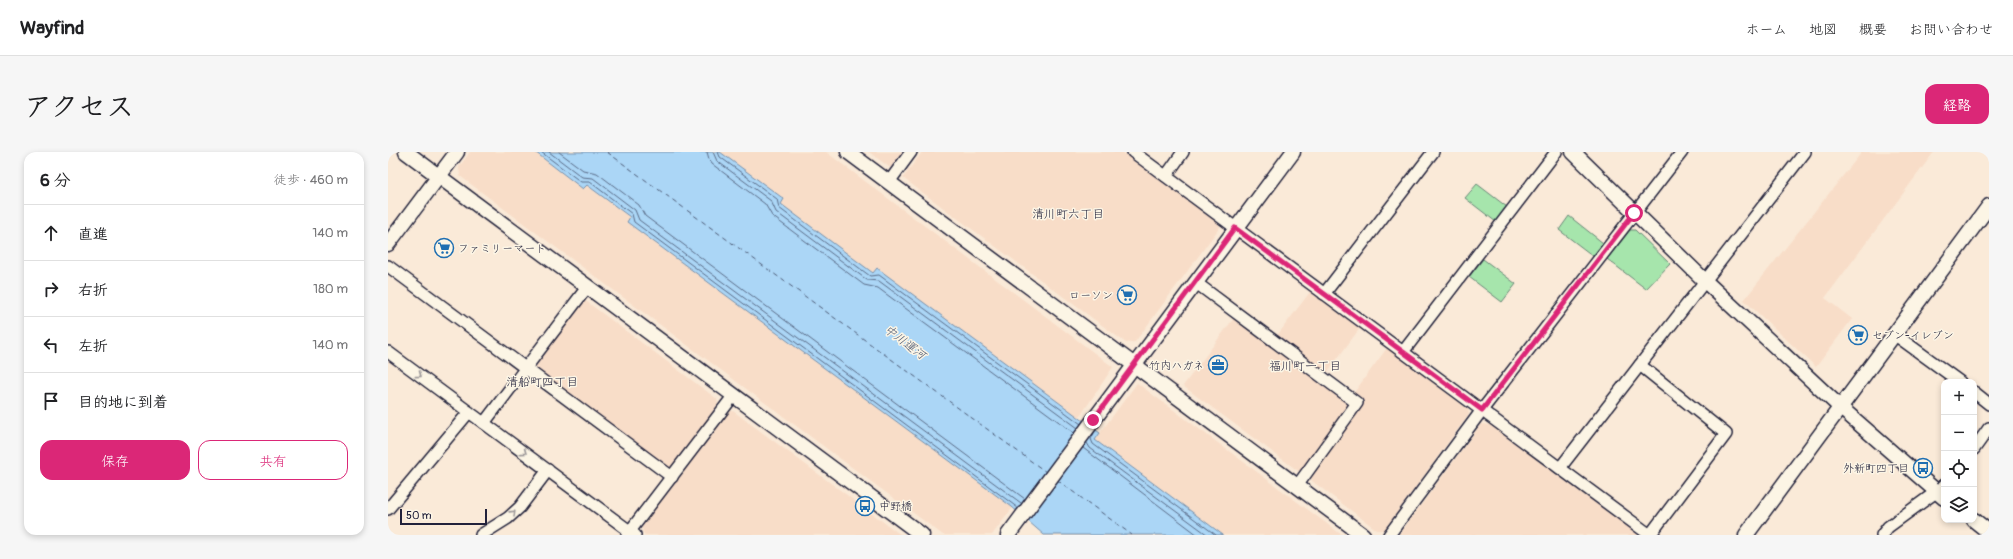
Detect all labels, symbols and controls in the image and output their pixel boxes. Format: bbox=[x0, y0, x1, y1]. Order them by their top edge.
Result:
text: Wayfind bbox=[20, 16, 84, 40]
text: ホーム bbox=[1746, 21, 1787, 38]
text: 地図 bbox=[1809, 21, 1837, 38]
text: 概要 bbox=[1859, 21, 1887, 38]
text: お問い合わせ bbox=[1909, 21, 1993, 38]
button: 経路 bbox=[1925, 84, 1989, 124]
text: アクセス bbox=[24, 90, 134, 125]
text: 6 分 bbox=[40, 170, 71, 191]
text: 徒歩 · 460 m bbox=[274, 172, 348, 188]
route start bbox=[1625, 204, 1643, 222]
district label: 清川町六丁目 bbox=[1032, 207, 1104, 222]
icon: ahead bbox=[40, 222, 62, 244]
text: 直進 bbox=[78, 225, 108, 244]
text: 140 m bbox=[312, 225, 348, 241]
supermarket icon: ファミリーマート bbox=[433, 237, 455, 259]
place label: ファミリーマート bbox=[458, 242, 546, 255]
icon: right bbox=[40, 278, 62, 300]
text: 右折 bbox=[78, 281, 108, 300]
text: 180 m bbox=[313, 281, 348, 297]
supermarket icon: ローソン bbox=[1116, 284, 1138, 306]
place label: ローソン bbox=[1069, 289, 1113, 302]
water label: 中川運河 bbox=[881, 322, 930, 364]
supermarket icon: セブン-イレブン bbox=[1847, 324, 1869, 346]
place label: セブン-イレブン bbox=[1872, 329, 1954, 342]
icon: left bbox=[40, 334, 62, 356]
text: 左折 bbox=[78, 337, 108, 356]
text: 140 m bbox=[312, 337, 348, 353]
office icon: 竹内ハガネ bbox=[1207, 354, 1229, 376]
place label: 竹内ハガネ bbox=[1149, 359, 1204, 372]
district label: 福川町一丁目 bbox=[1269, 359, 1341, 374]
one-way arrow bbox=[415, 370, 422, 377]
district label: 清船町四丁目 bbox=[506, 375, 578, 390]
map controls bbox=[1941, 379, 1977, 523]
button: + bbox=[1941, 379, 1977, 415]
icon: arrive bbox=[40, 390, 62, 412]
text: 目的地に到着 bbox=[78, 393, 168, 412]
route end bbox=[1084, 411, 1102, 429]
button: − bbox=[1941, 415, 1977, 451]
button: 保存 bbox=[40, 440, 190, 480]
button: 共有 bbox=[198, 440, 348, 480]
one-way arrow bbox=[520, 448, 527, 455]
button: locate bbox=[1941, 451, 1977, 487]
bus stop icon: 外新町四丁目 bbox=[1912, 457, 1934, 479]
place label: 外新町四丁目 bbox=[1843, 462, 1909, 475]
button: layers bbox=[1941, 487, 1977, 523]
bus stop icon: 中野橋 bbox=[854, 495, 876, 517]
place label: 中野橋 bbox=[879, 500, 912, 513]
scale bar bbox=[400, 507, 487, 526]
text: 50 m bbox=[406, 509, 432, 522]
one-way arrow bbox=[508, 511, 516, 518]

